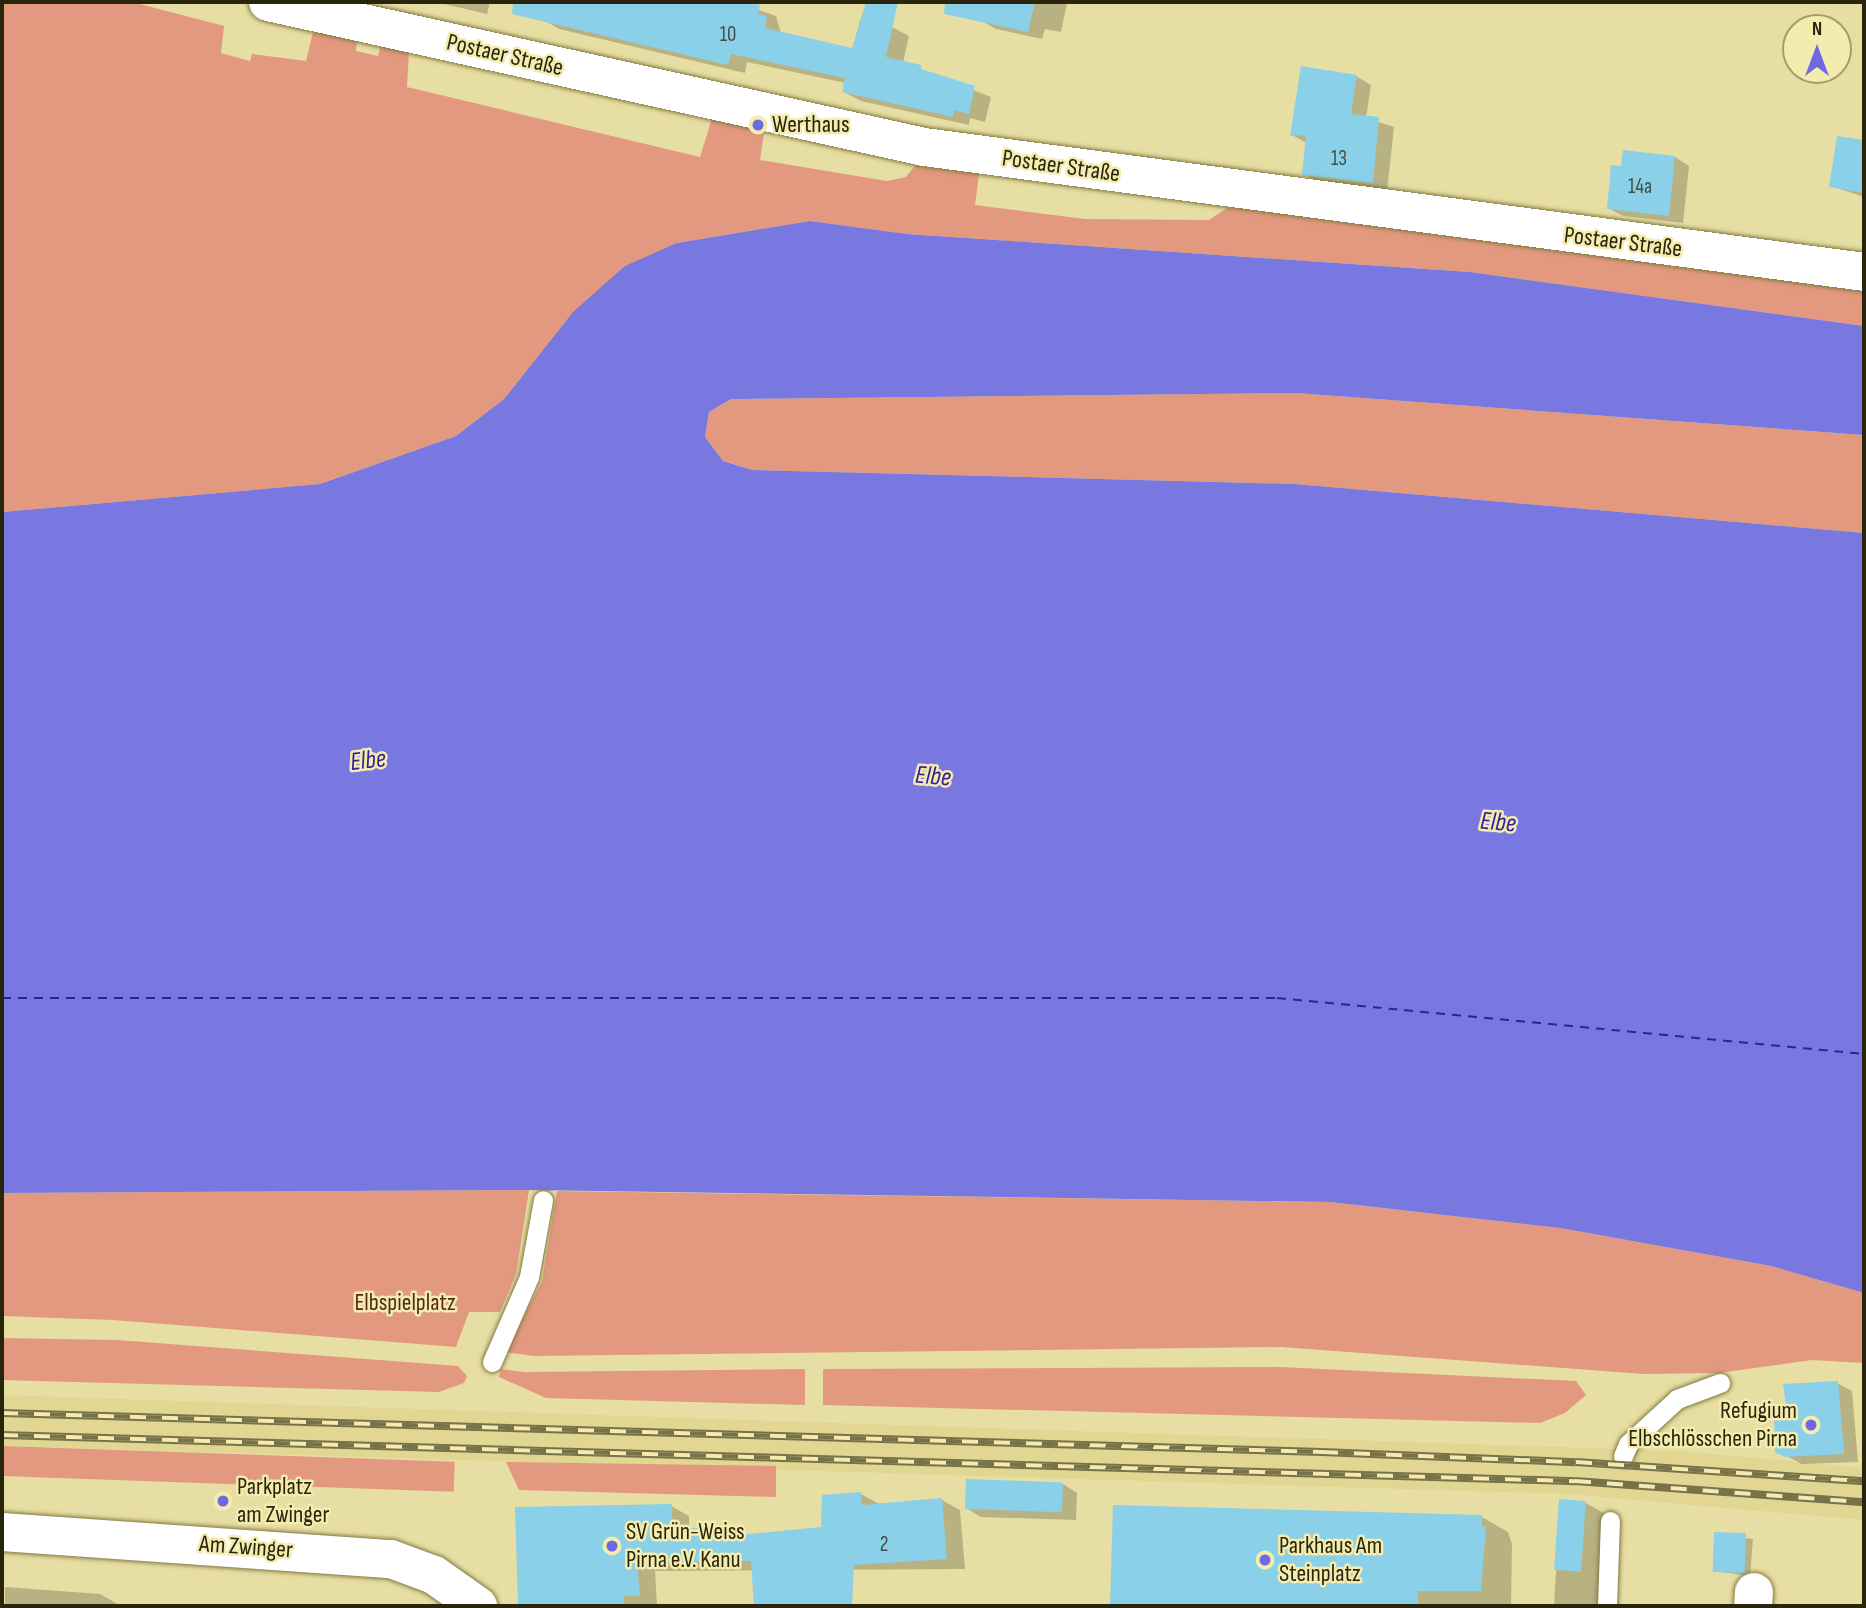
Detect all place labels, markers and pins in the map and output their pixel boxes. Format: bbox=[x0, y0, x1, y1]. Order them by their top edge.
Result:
place label: Werthaus bbox=[772, 111, 850, 139]
marker: Werthaus bbox=[750, 117, 766, 133]
place label: Refugium Elbschlösschen Pirna bbox=[1628, 1397, 1797, 1453]
marker: Refugium Elbschlösschen Pirna bbox=[1803, 1417, 1819, 1433]
place label: Parkplatz am Zwinger bbox=[237, 1473, 329, 1529]
marker: Parkplatz am Zwinger bbox=[215, 1493, 231, 1509]
place label: SV Grün-Weiss Pirna e.V. Kanu bbox=[626, 1518, 745, 1574]
place label: Parkhaus Am Steinplatz bbox=[1279, 1532, 1382, 1588]
marker: SV Grün-Weiss Pirna e.V. Kanu bbox=[604, 1538, 620, 1554]
marker: Parkhaus Am Steinplatz bbox=[1257, 1552, 1273, 1568]

